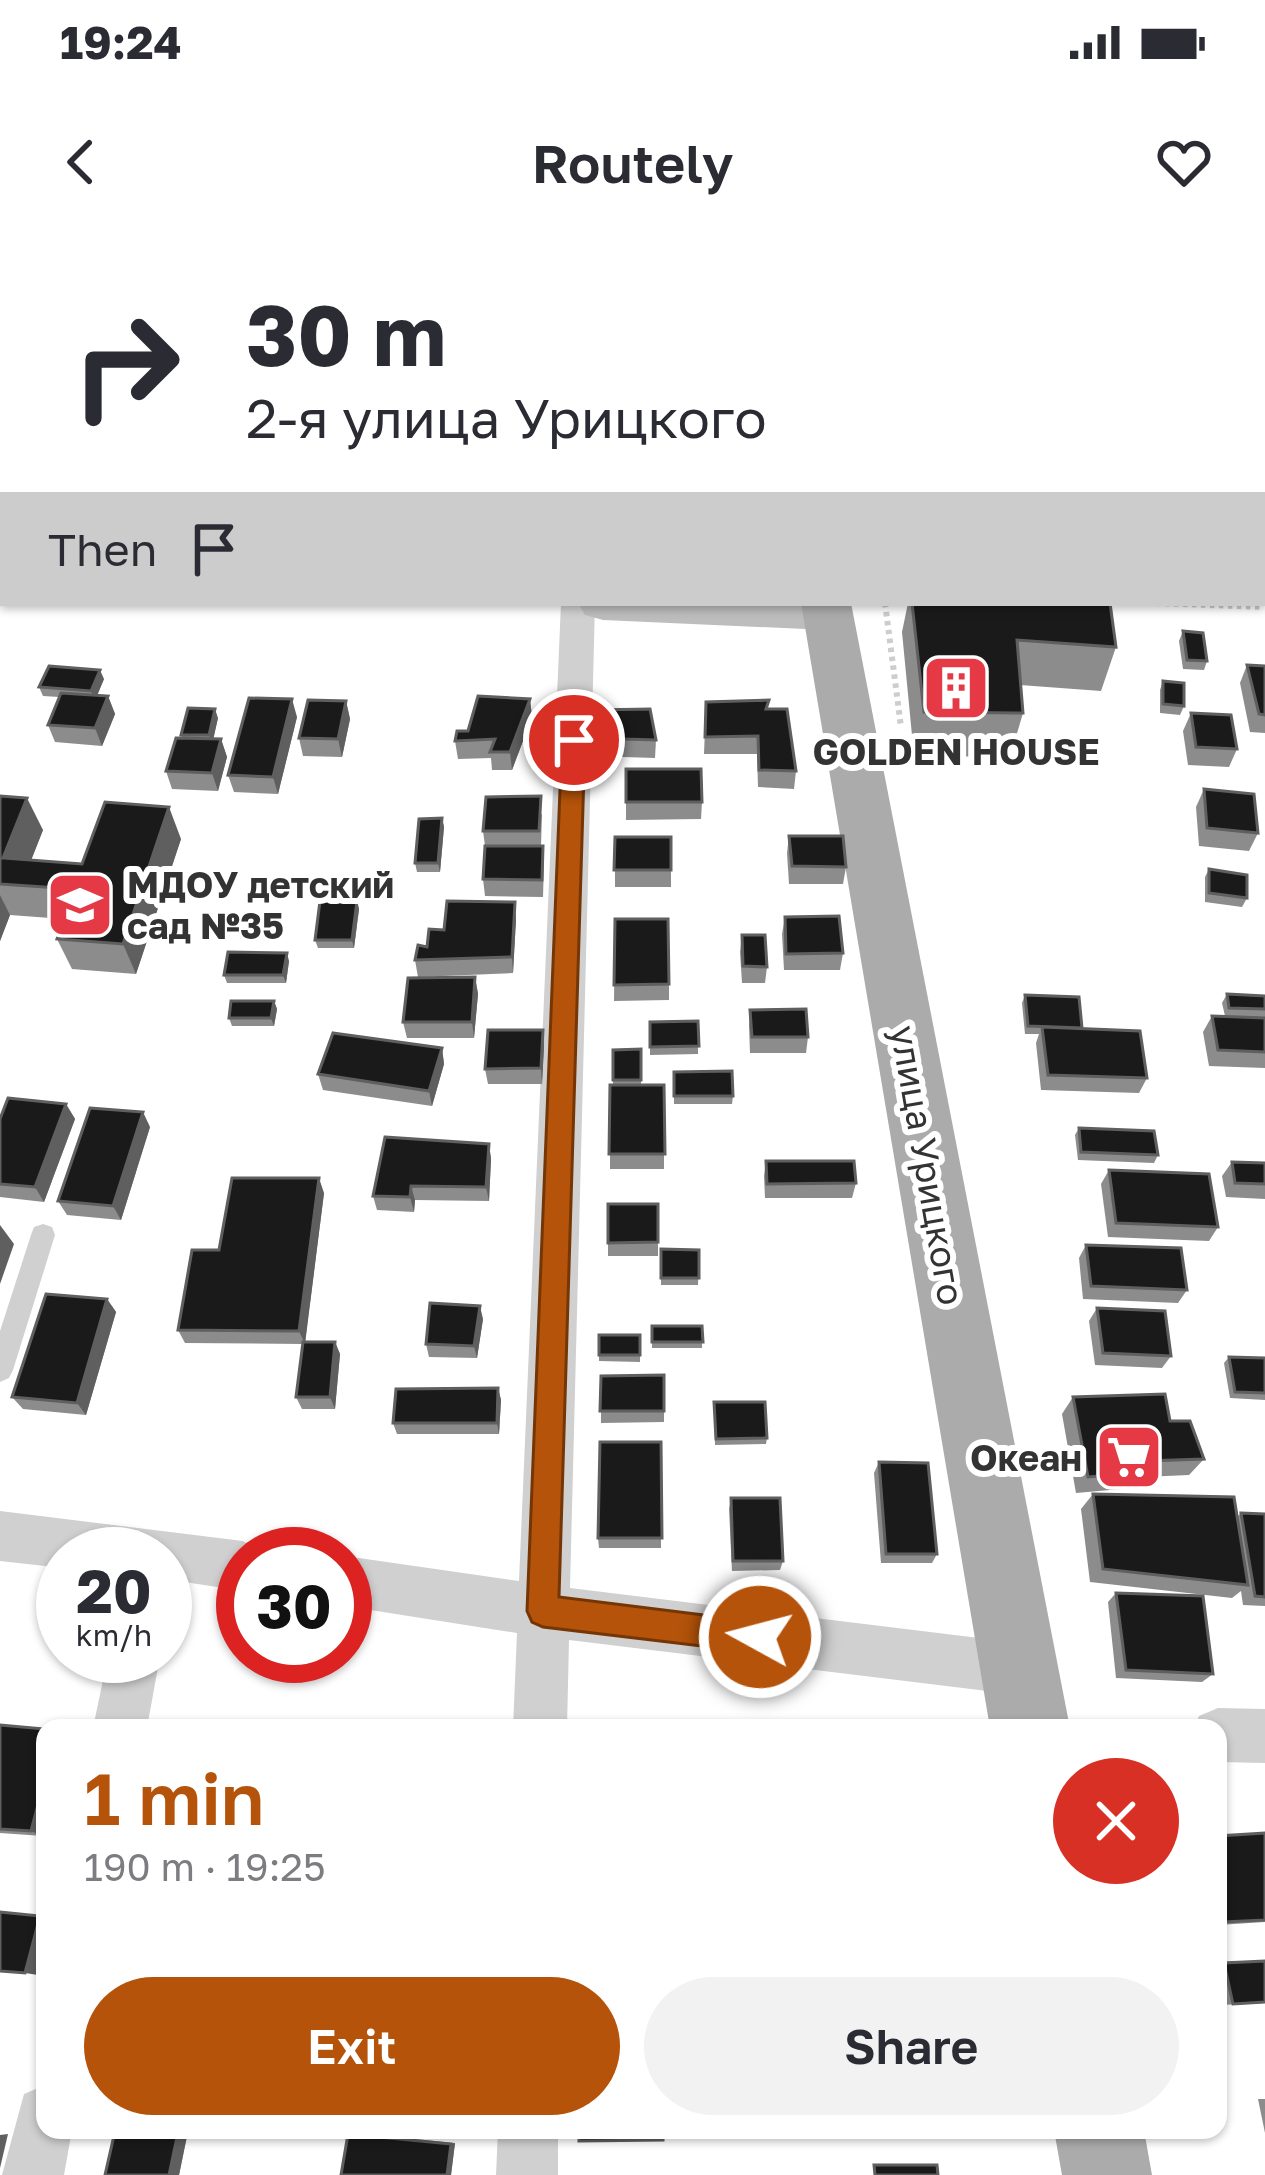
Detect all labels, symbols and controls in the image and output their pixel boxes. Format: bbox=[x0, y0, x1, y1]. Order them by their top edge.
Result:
text: 19:24 bbox=[60, 15, 182, 69]
icon: back bbox=[48, 129, 114, 195]
icon: heart bbox=[1151, 129, 1217, 195]
text: Routely bbox=[532, 130, 733, 195]
text: 30 m bbox=[246, 284, 446, 384]
icon: right bbox=[48, 288, 204, 444]
text: 2-я улица Урицкого bbox=[246, 385, 767, 450]
icon: arrive bbox=[181, 516, 247, 582]
text: Then bbox=[48, 522, 157, 576]
building icon: GOLDEN HOUSE bbox=[921, 653, 991, 723]
pin bbox=[523, 689, 625, 791]
icon: arrive bbox=[541, 707, 607, 773]
place label: GOLDEN HOUSE bbox=[812, 730, 1100, 773]
place label: МДОУ детский сад №35 bbox=[127, 863, 394, 947]
school or university icon: МДОУ детский сад №35 bbox=[45, 870, 115, 940]
street label: улица Урицкого bbox=[882, 1022, 974, 1308]
supermarket icon: Океан bbox=[1094, 1422, 1164, 1492]
place label: Океан bbox=[970, 1436, 1082, 1479]
speed limit sign: 30 bbox=[216, 1527, 372, 1683]
text: 20 bbox=[76, 1554, 152, 1626]
position arrow bbox=[697, 1574, 823, 1700]
text: km/h bbox=[76, 1617, 152, 1653]
text: 1 min bbox=[84, 1754, 264, 1841]
button: close bbox=[1053, 1758, 1179, 1884]
text: 190 m · 19:25 bbox=[84, 1843, 326, 1890]
button: Exit bbox=[84, 1977, 620, 2115]
button: Share bbox=[644, 1977, 1179, 2115]

